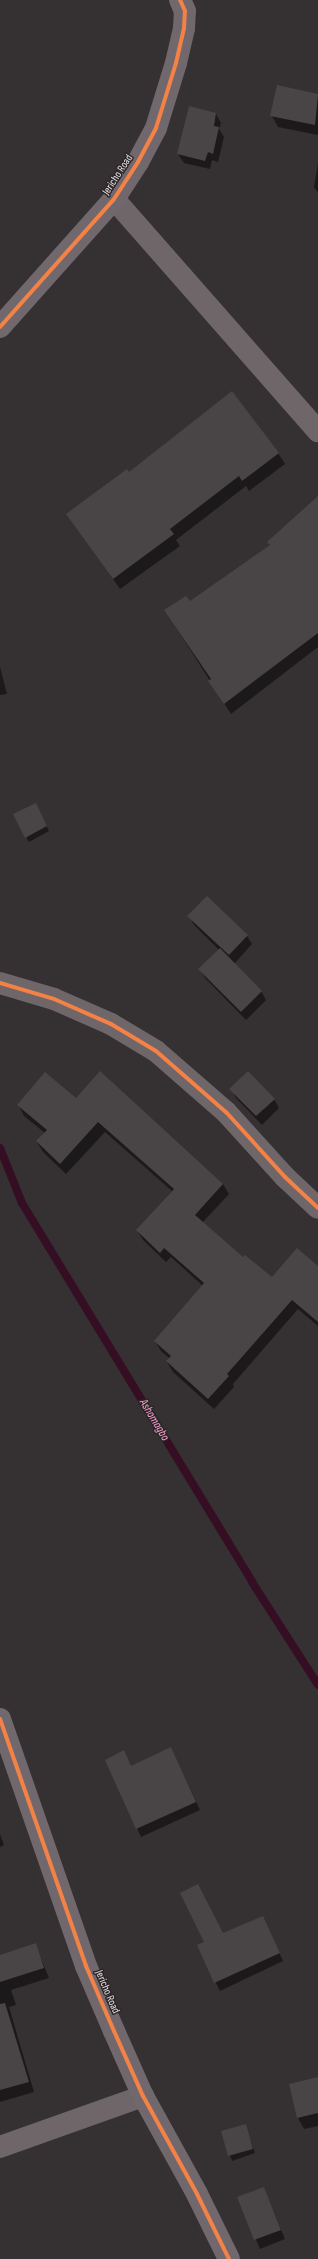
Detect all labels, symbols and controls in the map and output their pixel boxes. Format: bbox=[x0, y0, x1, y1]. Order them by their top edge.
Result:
street label: Jericho Road bbox=[100, 152, 136, 198]
water label: Ashomagbo bbox=[136, 1396, 172, 1444]
street label: Jericho Road bbox=[92, 1968, 122, 2016]

